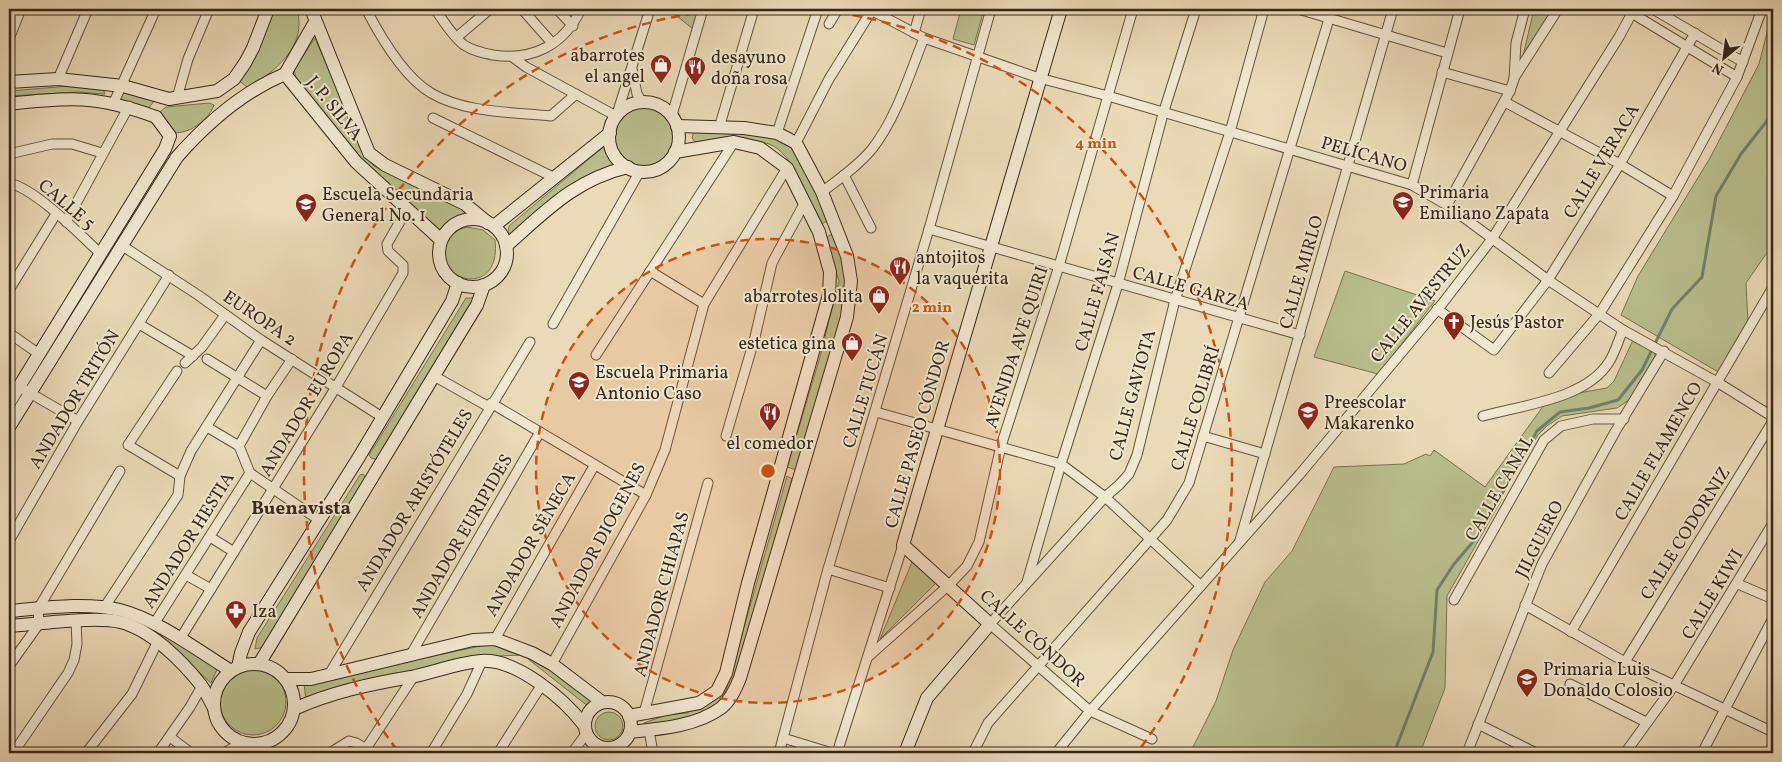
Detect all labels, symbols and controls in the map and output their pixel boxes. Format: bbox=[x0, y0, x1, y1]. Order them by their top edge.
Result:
north arrow bbox=[1700, 32, 1750, 82]
place label: abarrotes el angel bbox=[570, 44, 645, 90]
place label: desayuno doña rosa bbox=[711, 46, 788, 92]
shop icon: abarrotes el angel bbox=[649, 53, 673, 84]
restaurant icon: desayuno doña rosa bbox=[683, 55, 707, 86]
text: N bbox=[1709, 57, 1727, 79]
street label: J. P. SILVA bbox=[300, 71, 368, 147]
street label: CALLE VERACA bbox=[1558, 99, 1647, 224]
street label: PELÍCANO bbox=[1318, 131, 1409, 180]
text: 4 min bbox=[1075, 134, 1117, 155]
street label: CALLE 5 bbox=[32, 174, 100, 236]
place label: Primaria Emiliano Zapata bbox=[1419, 181, 1549, 227]
place label: Escuela Secundaria General No. 1 bbox=[322, 183, 474, 229]
school or university icon: Primaria Emiliano Zapata bbox=[1391, 190, 1415, 221]
school or university icon: Escuela Secundaria General No. 1 bbox=[294, 192, 318, 223]
street label: CALLE MIRLO bbox=[1274, 213, 1331, 332]
street label: CALLE FAISÁN bbox=[1070, 230, 1127, 355]
street label: CALLE AVESTRUZ bbox=[1365, 239, 1477, 369]
place label: antojitos la vaquerita bbox=[916, 246, 1009, 292]
restaurant icon: antojitos la vaquerita bbox=[888, 255, 912, 286]
street label: CALLE GARZA bbox=[1129, 261, 1252, 318]
street label: AVENIDA AVE QUIRI bbox=[979, 263, 1055, 432]
shop icon: abarrotes lolita bbox=[867, 284, 891, 315]
street label: EUROPA 2 bbox=[217, 285, 301, 353]
place label: abarrotes lolita bbox=[744, 285, 863, 310]
text: 2 min bbox=[912, 298, 952, 319]
church icon: Jesús Pastor bbox=[1442, 310, 1466, 341]
place label: Jesús Pastor bbox=[1470, 311, 1564, 336]
street label: ANDADOR TRITÓN bbox=[24, 325, 127, 474]
street label: CALLE GAVIOTA bbox=[1104, 327, 1163, 464]
street label: ANDADOR EUROPA bbox=[254, 328, 360, 482]
street label: CALLE TUCÁN bbox=[837, 331, 896, 452]
shop icon: estetica gina bbox=[840, 331, 864, 362]
place label: estetica gina bbox=[738, 332, 836, 357]
street label: CALLE PASEO CÓNDOR bbox=[880, 337, 957, 532]
street label: CALLE COLIBRÍ bbox=[1166, 343, 1227, 474]
place label: Escuela Primaria Antonio Caso bbox=[595, 361, 728, 407]
school or university icon: Escuela Primaria Antonio Caso bbox=[567, 370, 591, 401]
street label: CALLE FLAMENCO bbox=[1609, 378, 1709, 526]
place label: Preescolar Makarenko bbox=[1324, 391, 1414, 437]
school or university icon: Preescolar Makarenko bbox=[1296, 400, 1320, 431]
restaurant icon: el comedor bbox=[758, 401, 782, 432]
street label: ANDADOR ARISTÓTELES bbox=[351, 405, 480, 597]
street label: CALLE CANAL bbox=[1460, 431, 1541, 546]
place label: el comedor bbox=[727, 432, 814, 457]
street label: ANDADOR EURIPIDES bbox=[405, 450, 520, 624]
street label: ANDADOR DIOGENES bbox=[544, 458, 653, 633]
centre of rings bbox=[759, 462, 777, 480]
street label: CALLE CODORNIZ bbox=[1635, 462, 1737, 605]
street label: ANDADOR HESTIA bbox=[137, 468, 241, 614]
street label: ANDADOR SÉNECA bbox=[480, 468, 583, 621]
district label: Buenavista bbox=[251, 496, 351, 522]
street label: JILGUERO bbox=[1510, 497, 1571, 583]
street label: ANDADOR CHIAPAS bbox=[628, 509, 697, 680]
street label: CALLE KIWI bbox=[1676, 545, 1750, 645]
street label: CALLE CÓNDOR bbox=[973, 585, 1091, 694]
pharmacy icon: Iza bbox=[224, 599, 248, 630]
place label: Iza bbox=[252, 600, 276, 625]
place label: Primaria Luis Donaldo Colosio bbox=[1543, 658, 1673, 704]
school or university icon: Primaria Luis Donaldo Colosio bbox=[1515, 667, 1539, 698]

